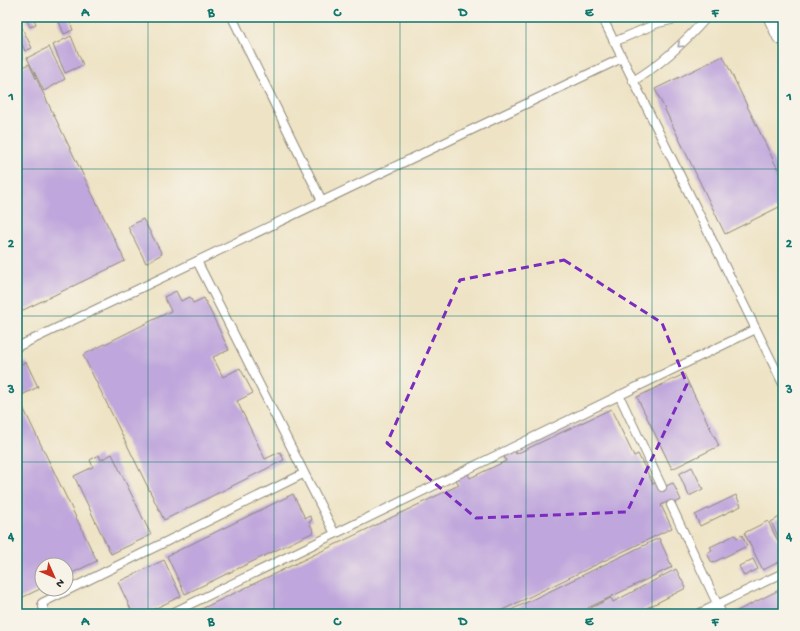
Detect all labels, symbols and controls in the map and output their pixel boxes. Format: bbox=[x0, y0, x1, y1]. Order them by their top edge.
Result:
text: A bbox=[80, 6, 90, 21]
text: B bbox=[207, 6, 216, 21]
text: C bbox=[332, 6, 342, 21]
text: D bbox=[458, 6, 468, 21]
text: E bbox=[585, 6, 594, 21]
text: F bbox=[711, 6, 720, 21]
one-way arrow bbox=[677, 41, 685, 48]
text: 1 bbox=[7, 90, 14, 105]
text: 1 bbox=[785, 90, 792, 105]
text: 2 bbox=[8, 237, 15, 252]
text: 2 bbox=[786, 237, 793, 252]
text: 3 bbox=[7, 383, 15, 398]
text: 3 bbox=[785, 383, 793, 398]
text: 4 bbox=[7, 530, 15, 545]
text: 4 bbox=[785, 530, 793, 545]
north arrow bbox=[34, 557, 74, 597]
text: N bbox=[53, 576, 66, 589]
text: A bbox=[80, 615, 90, 630]
text: B bbox=[207, 615, 216, 630]
text: C bbox=[332, 615, 342, 630]
text: D bbox=[458, 615, 468, 630]
text: E bbox=[585, 615, 594, 630]
text: F bbox=[711, 615, 720, 630]

